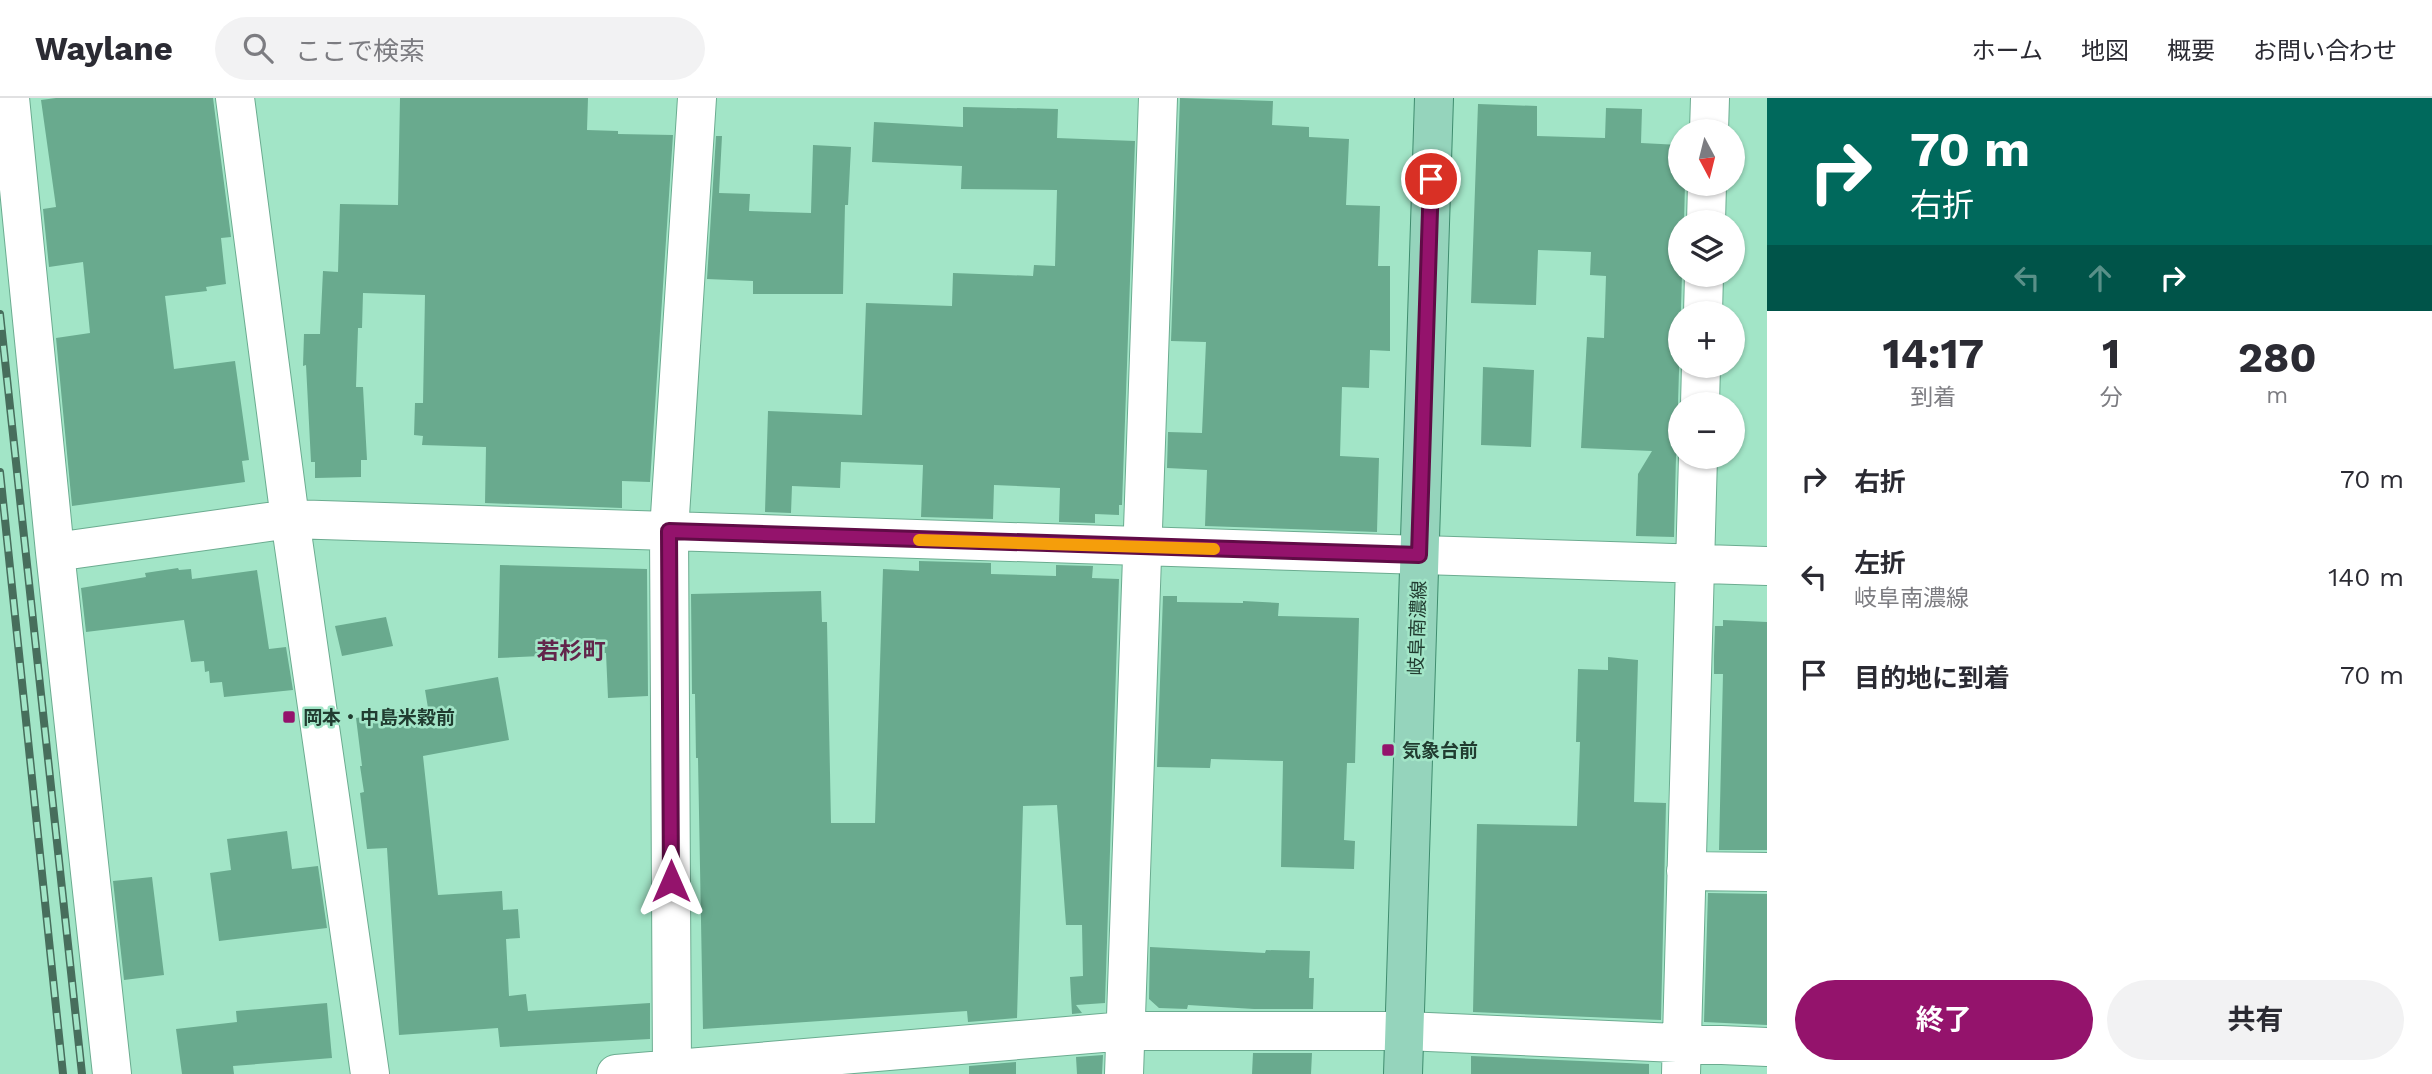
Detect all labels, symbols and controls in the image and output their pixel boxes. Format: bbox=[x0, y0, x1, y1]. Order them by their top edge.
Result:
search box bbox=[215, 17, 705, 80]
text: Waylane bbox=[35, 29, 173, 68]
icon: search bbox=[239, 29, 277, 67]
text: ここで検索 bbox=[295, 36, 425, 66]
text: ホーム bbox=[1972, 37, 2043, 65]
text: 地図 bbox=[2081, 37, 2129, 65]
text: 概要 bbox=[2167, 37, 2215, 65]
text: お問い合わせ bbox=[2253, 37, 2397, 65]
north arrow bbox=[1668, 119, 1745, 196]
map controls bbox=[1668, 119, 1745, 469]
text: 70 m bbox=[1910, 120, 2030, 178]
icon: right bbox=[1795, 126, 1886, 217]
pin bbox=[1401, 149, 1461, 209]
icon: arrive bbox=[1412, 160, 1450, 198]
text: 右折 bbox=[1910, 186, 1974, 224]
button: layers bbox=[1668, 210, 1745, 287]
icon: left bbox=[2008, 259, 2046, 297]
icon: ahead bbox=[2081, 259, 2119, 297]
icon: right bbox=[2154, 259, 2192, 297]
button: + bbox=[1668, 301, 1745, 378]
text: 14:17 bbox=[1883, 329, 1984, 378]
text: 1 bbox=[2102, 329, 2120, 378]
text: 280 bbox=[2238, 333, 2316, 382]
text: m bbox=[2266, 382, 2288, 409]
text: 到着 bbox=[1910, 384, 1956, 411]
text: 分 bbox=[2100, 384, 2123, 411]
button: − bbox=[1668, 392, 1745, 469]
icon: right bbox=[1795, 460, 1833, 498]
text: 70 m bbox=[2340, 464, 2404, 494]
text: 右折 bbox=[1854, 467, 1906, 497]
text: 左折 bbox=[1854, 548, 1906, 578]
icon: left bbox=[1795, 558, 1833, 596]
text: 140 m bbox=[2328, 562, 2404, 592]
street label: 岐阜南濃線 bbox=[1404, 580, 1431, 676]
text: 岐阜南濃線 bbox=[1854, 585, 1969, 612]
district label: 若杉町 bbox=[537, 638, 606, 665]
icon: arrive bbox=[1795, 656, 1833, 694]
text: 70 m bbox=[2340, 660, 2404, 690]
text: 目的地に到着 bbox=[1854, 663, 2010, 693]
place label: 岡本・中島米穀前 bbox=[303, 706, 455, 729]
marker: 岡本・中島米穀前 bbox=[281, 709, 297, 725]
place label: 気象台前 bbox=[1402, 739, 1478, 762]
marker: 気象台前 bbox=[1380, 742, 1396, 758]
position arrow bbox=[634, 844, 708, 918]
button: 終了 bbox=[1795, 980, 2093, 1060]
button: 共有 bbox=[2107, 980, 2404, 1060]

